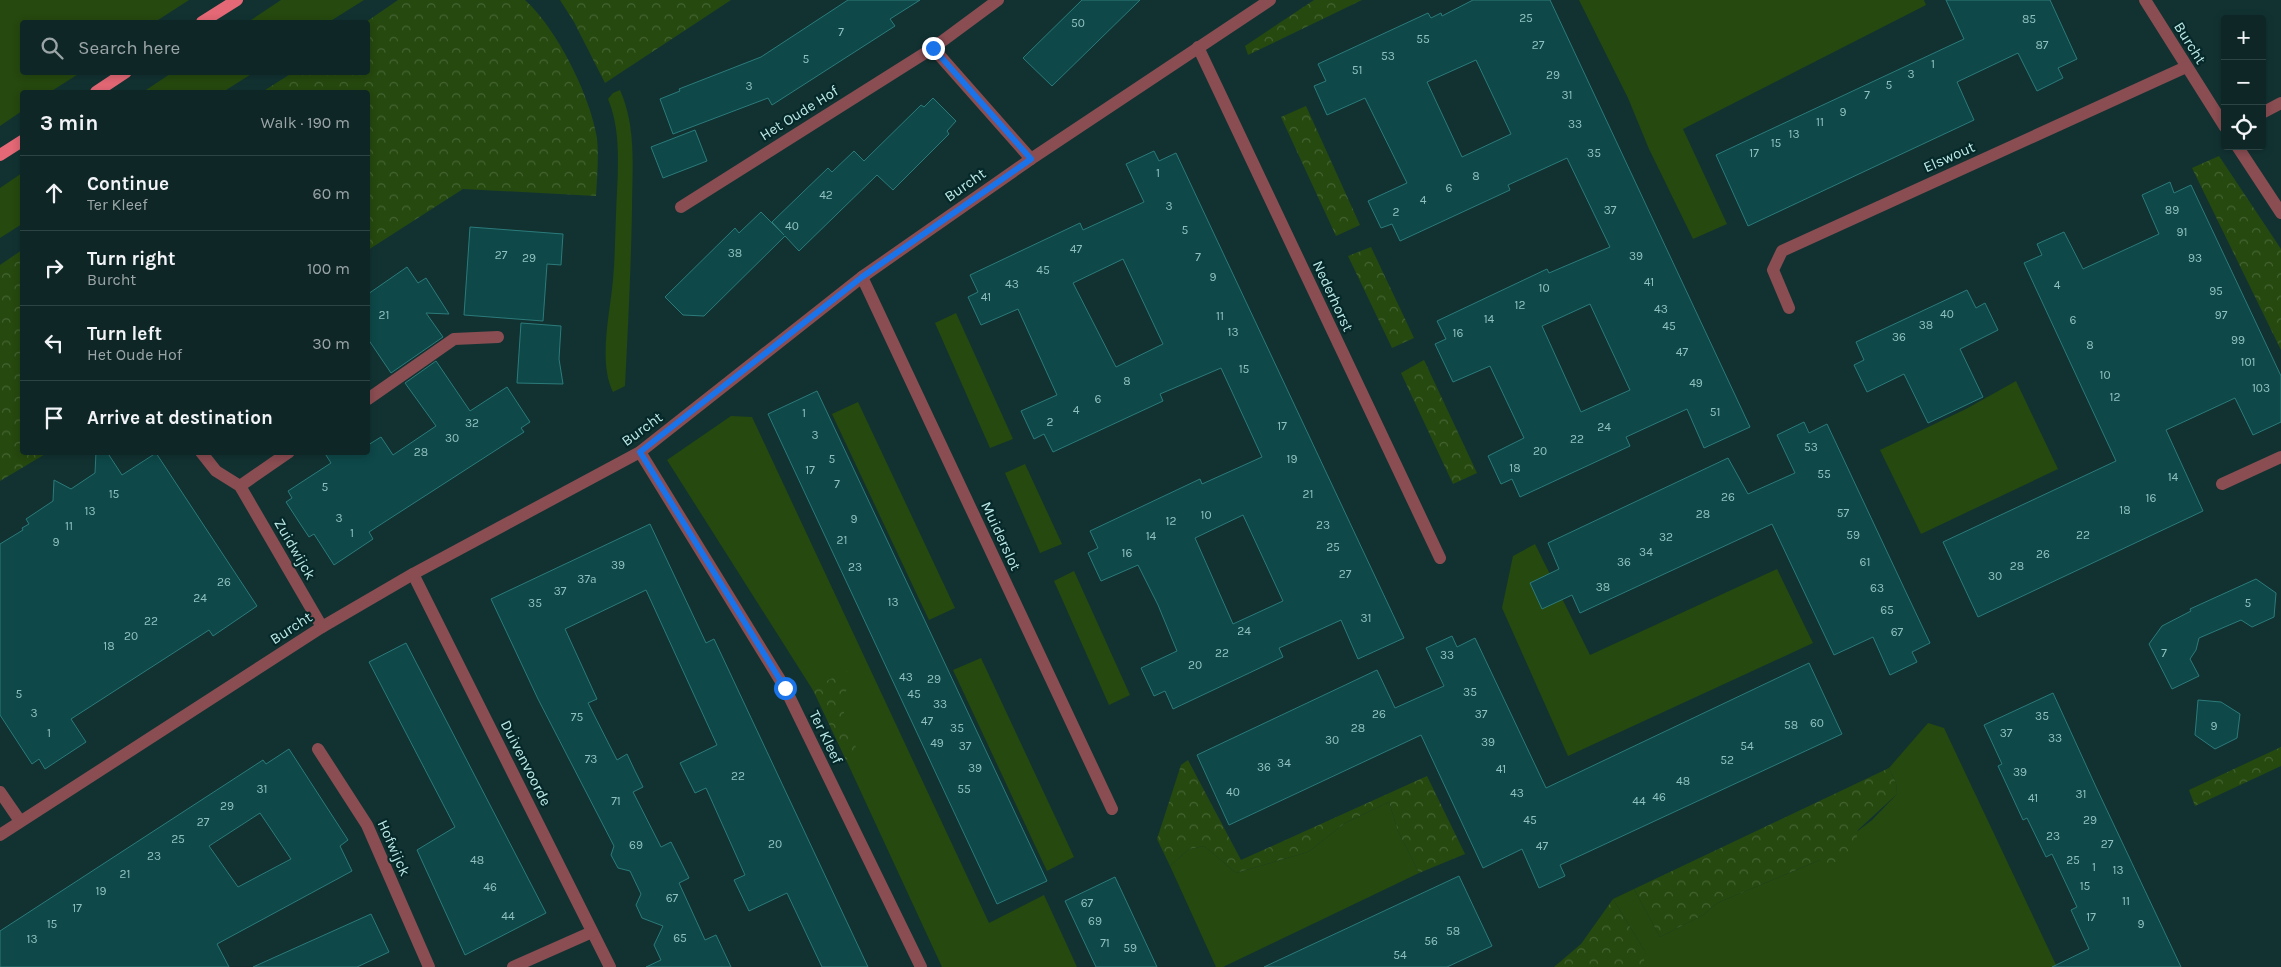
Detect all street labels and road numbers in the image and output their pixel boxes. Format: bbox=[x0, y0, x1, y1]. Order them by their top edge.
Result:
street label: Burcht bbox=[2170, 19, 2210, 68]
street label: Het Oude Hof bbox=[756, 81, 842, 144]
street label: Elswout bbox=[1921, 138, 1978, 176]
street label: Burcht bbox=[941, 164, 989, 206]
street label: Nederhorst bbox=[1309, 258, 1357, 335]
street label: Burcht bbox=[618, 408, 666, 450]
street label: Muiderslot bbox=[977, 499, 1025, 574]
street label: Zuidwijck bbox=[270, 515, 320, 583]
street label: Burcht bbox=[267, 608, 316, 648]
street label: Ter Kleef bbox=[805, 707, 847, 767]
street label: Duivenvoorde bbox=[497, 717, 555, 809]
street label: Hofwijck bbox=[374, 817, 414, 879]

